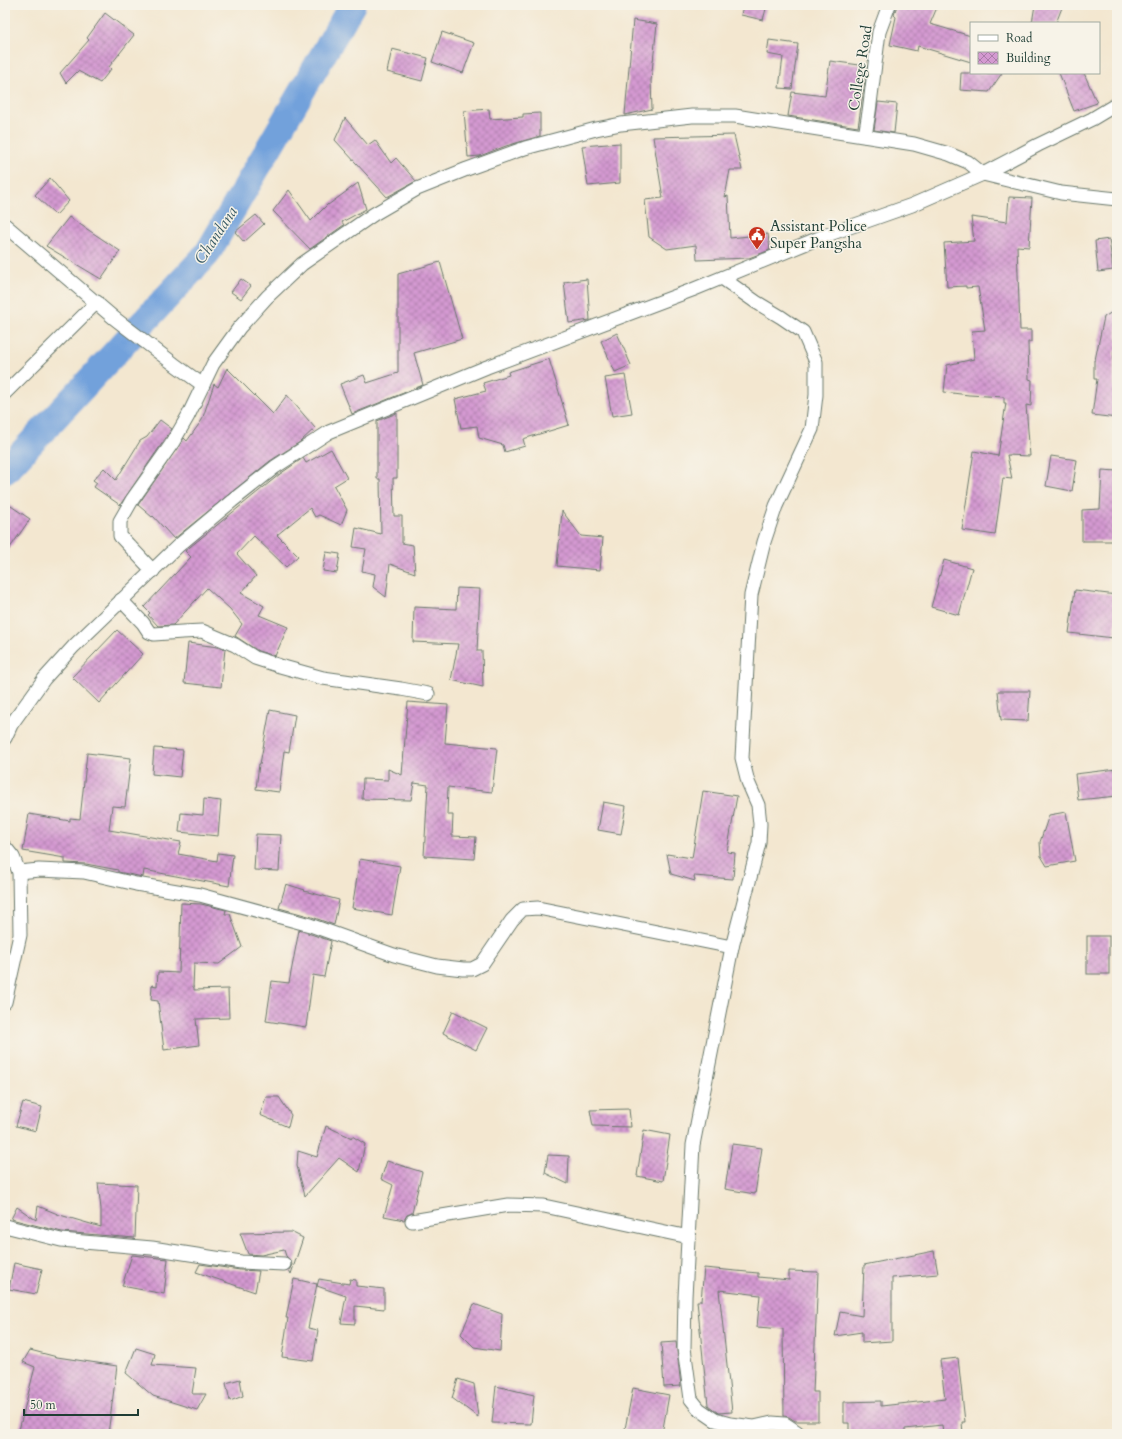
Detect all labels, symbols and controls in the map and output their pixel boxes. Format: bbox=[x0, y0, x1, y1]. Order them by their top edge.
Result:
legend bbox=[970, 22, 1100, 74]
street label: College Road bbox=[843, 24, 877, 112]
text: Road bbox=[1006, 30, 1033, 46]
text: Building bbox=[1006, 50, 1051, 66]
water label: Chandana bbox=[189, 203, 243, 269]
place label: Assistant Police Super Pangsha bbox=[770, 216, 867, 253]
public building icon: Assistant Police Super Pangsha bbox=[747, 225, 767, 250]
scale bar bbox=[24, 1391, 138, 1417]
text: 50 m bbox=[30, 1397, 57, 1413]

